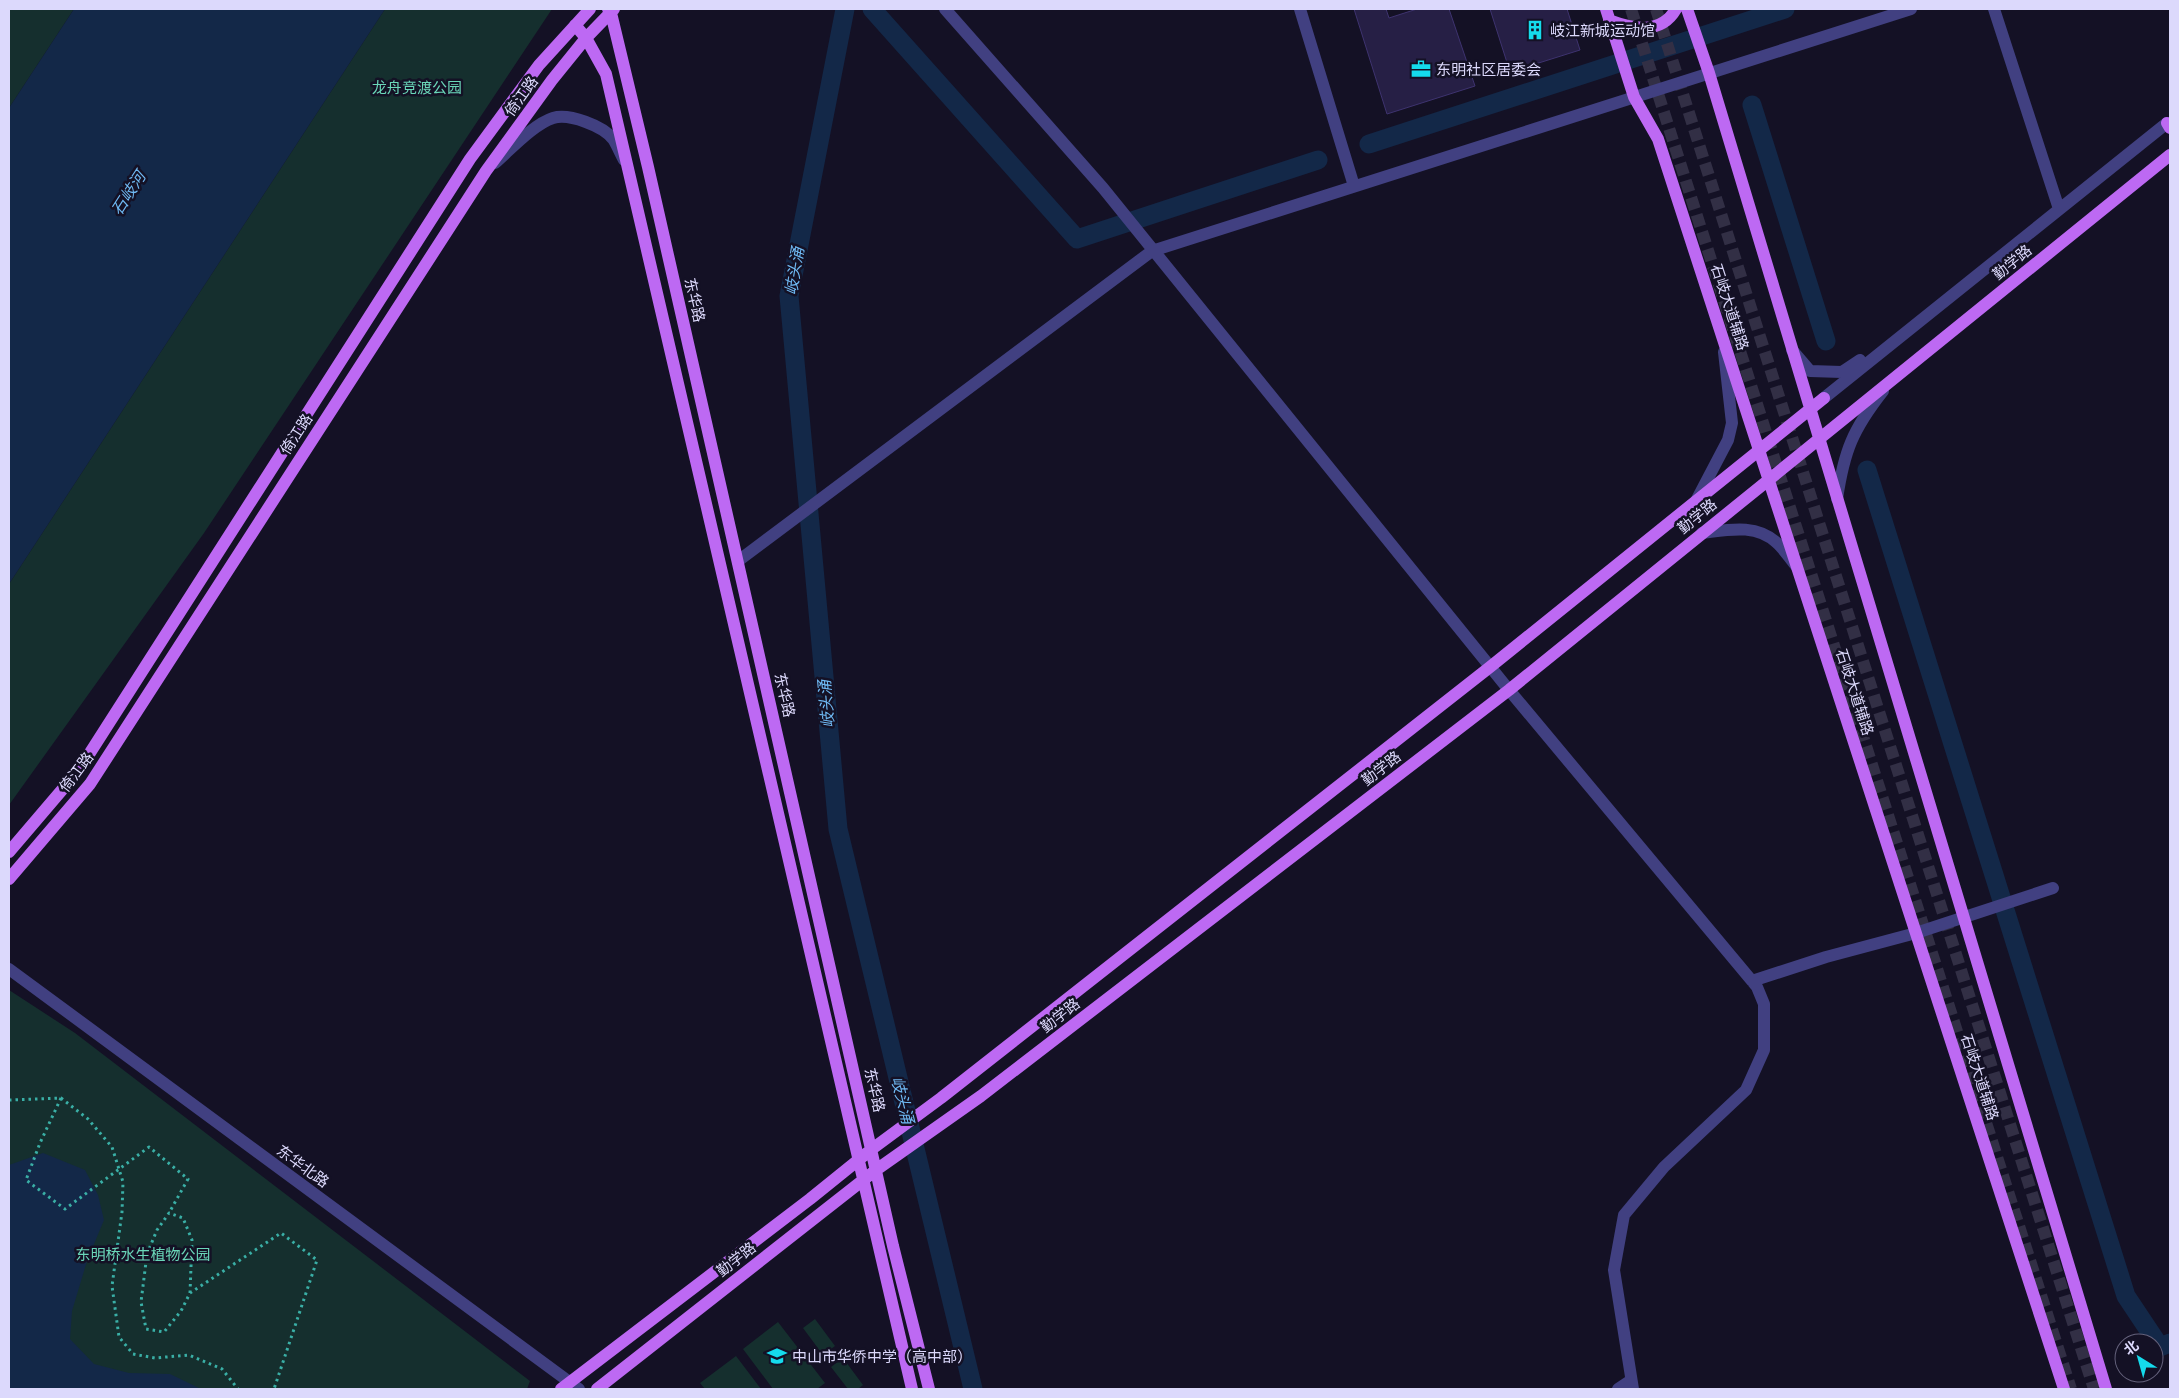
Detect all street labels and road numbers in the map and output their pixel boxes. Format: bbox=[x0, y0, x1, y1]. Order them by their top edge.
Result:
street label: 倚江路 bbox=[499, 72, 543, 120]
street label: 勤学路 bbox=[1988, 240, 2036, 284]
street label: 石岐大道辅路 bbox=[1706, 261, 1754, 353]
street label: 东华路 bbox=[680, 276, 710, 324]
street label: 倚江路 bbox=[275, 409, 317, 459]
street label: 勤学路 bbox=[1673, 494, 1721, 538]
street label: 石岐大道辅路 bbox=[1831, 646, 1879, 738]
street label: 东华路 bbox=[770, 671, 800, 719]
street label: 勤学路 bbox=[1357, 746, 1405, 790]
street label: 倚江路 bbox=[54, 748, 98, 796]
street label: 勤学路 bbox=[1036, 993, 1084, 1037]
street label: 石岐大道辅路 bbox=[1956, 1031, 2004, 1123]
street label: 东华路 bbox=[860, 1066, 890, 1114]
street label: 东华北路 bbox=[273, 1140, 333, 1192]
street label: 勤学路 bbox=[712, 1237, 760, 1281]

